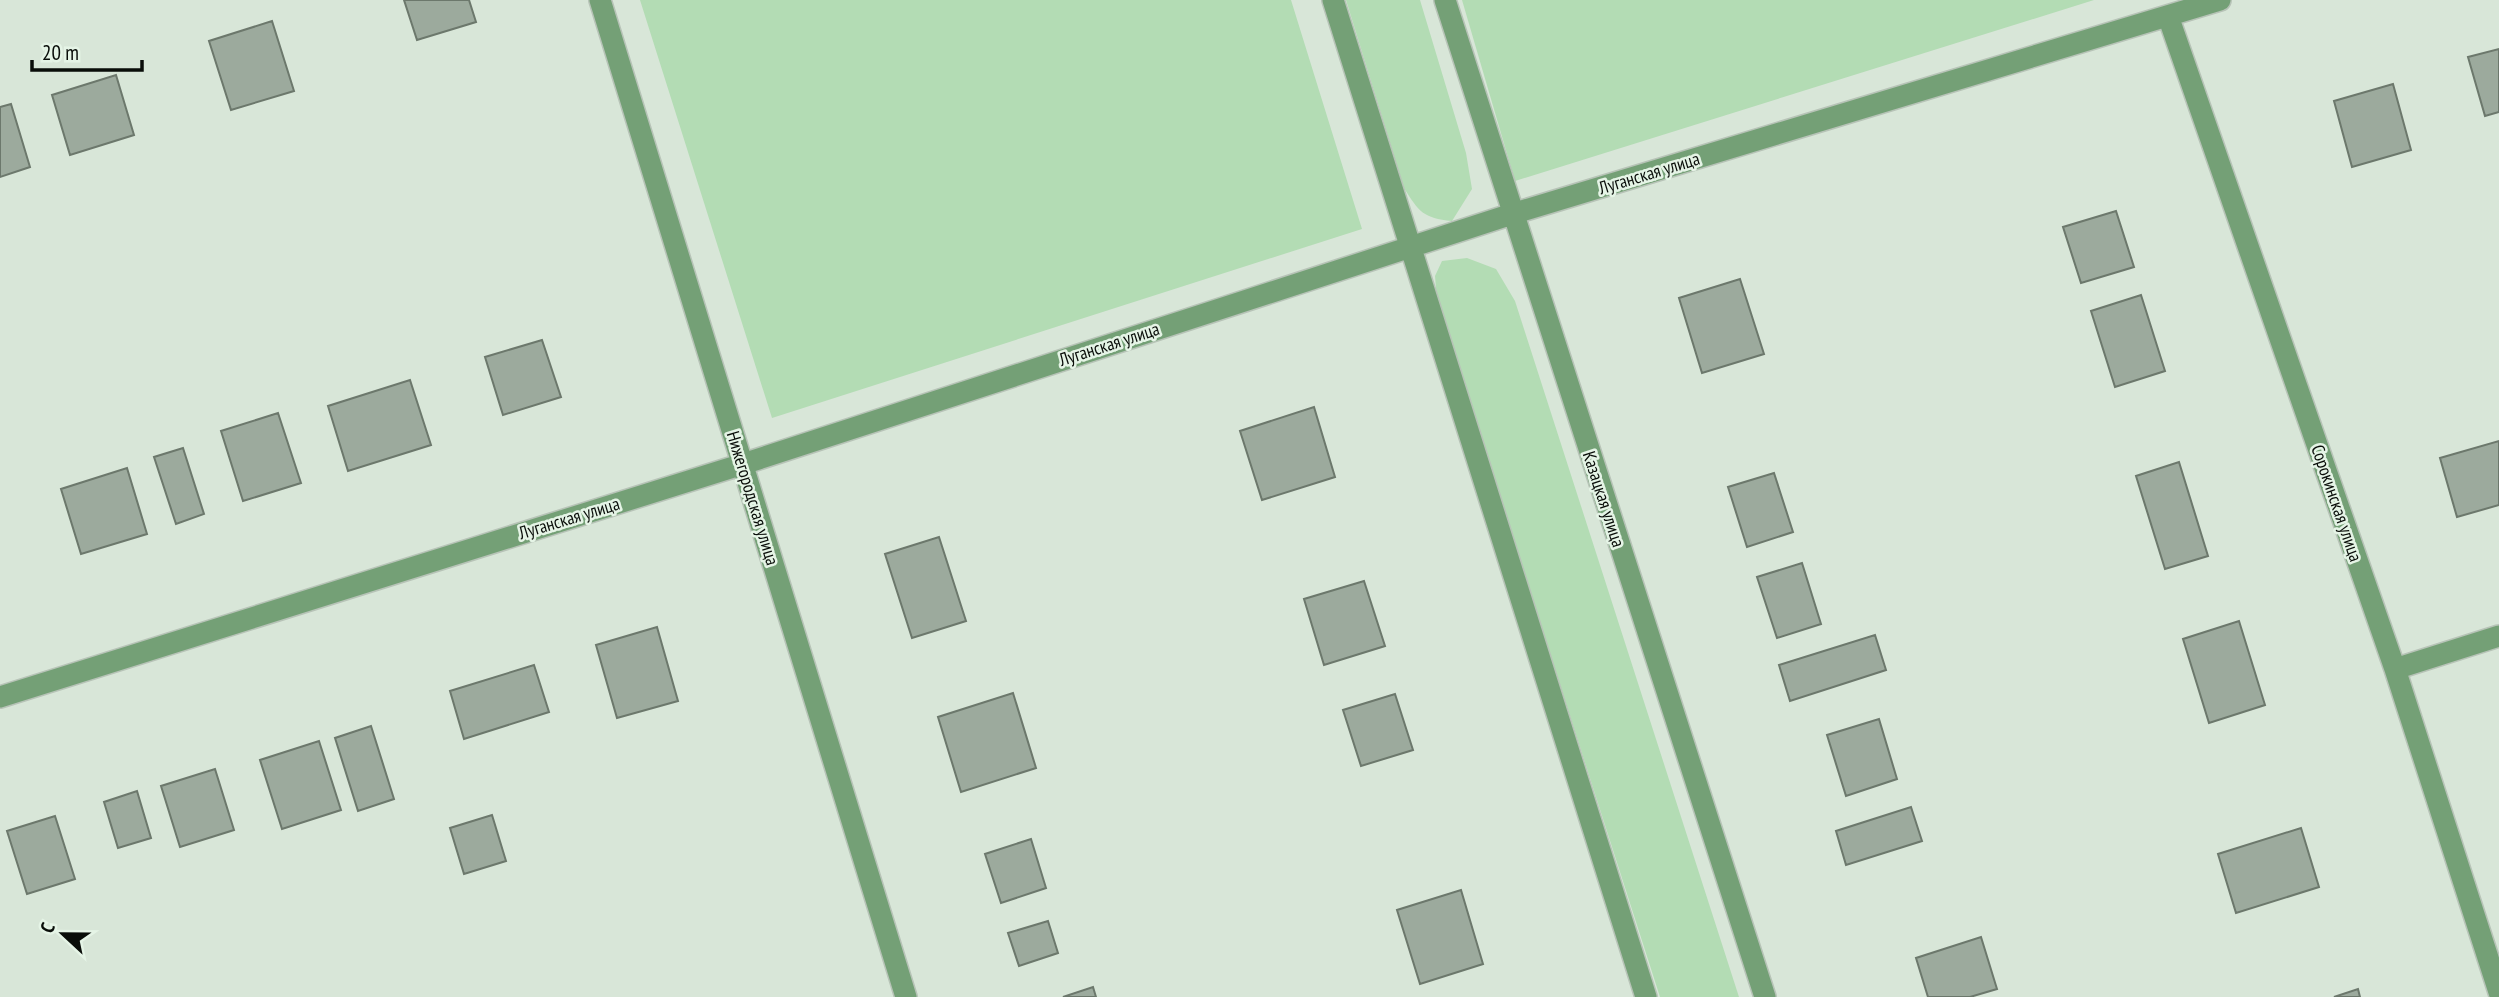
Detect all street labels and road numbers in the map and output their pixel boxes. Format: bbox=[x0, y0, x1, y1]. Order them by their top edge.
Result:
street label: Луганская улица bbox=[1595, 147, 1702, 200]
street label: Луганская улица bbox=[1055, 317, 1162, 371]
street label: Нижегородская улица bbox=[722, 428, 784, 568]
street label: Сорокинская улица bbox=[2306, 442, 2368, 564]
street label: Казацкая улица bbox=[1578, 448, 1630, 550]
street label: Луганская улица bbox=[515, 492, 622, 545]

